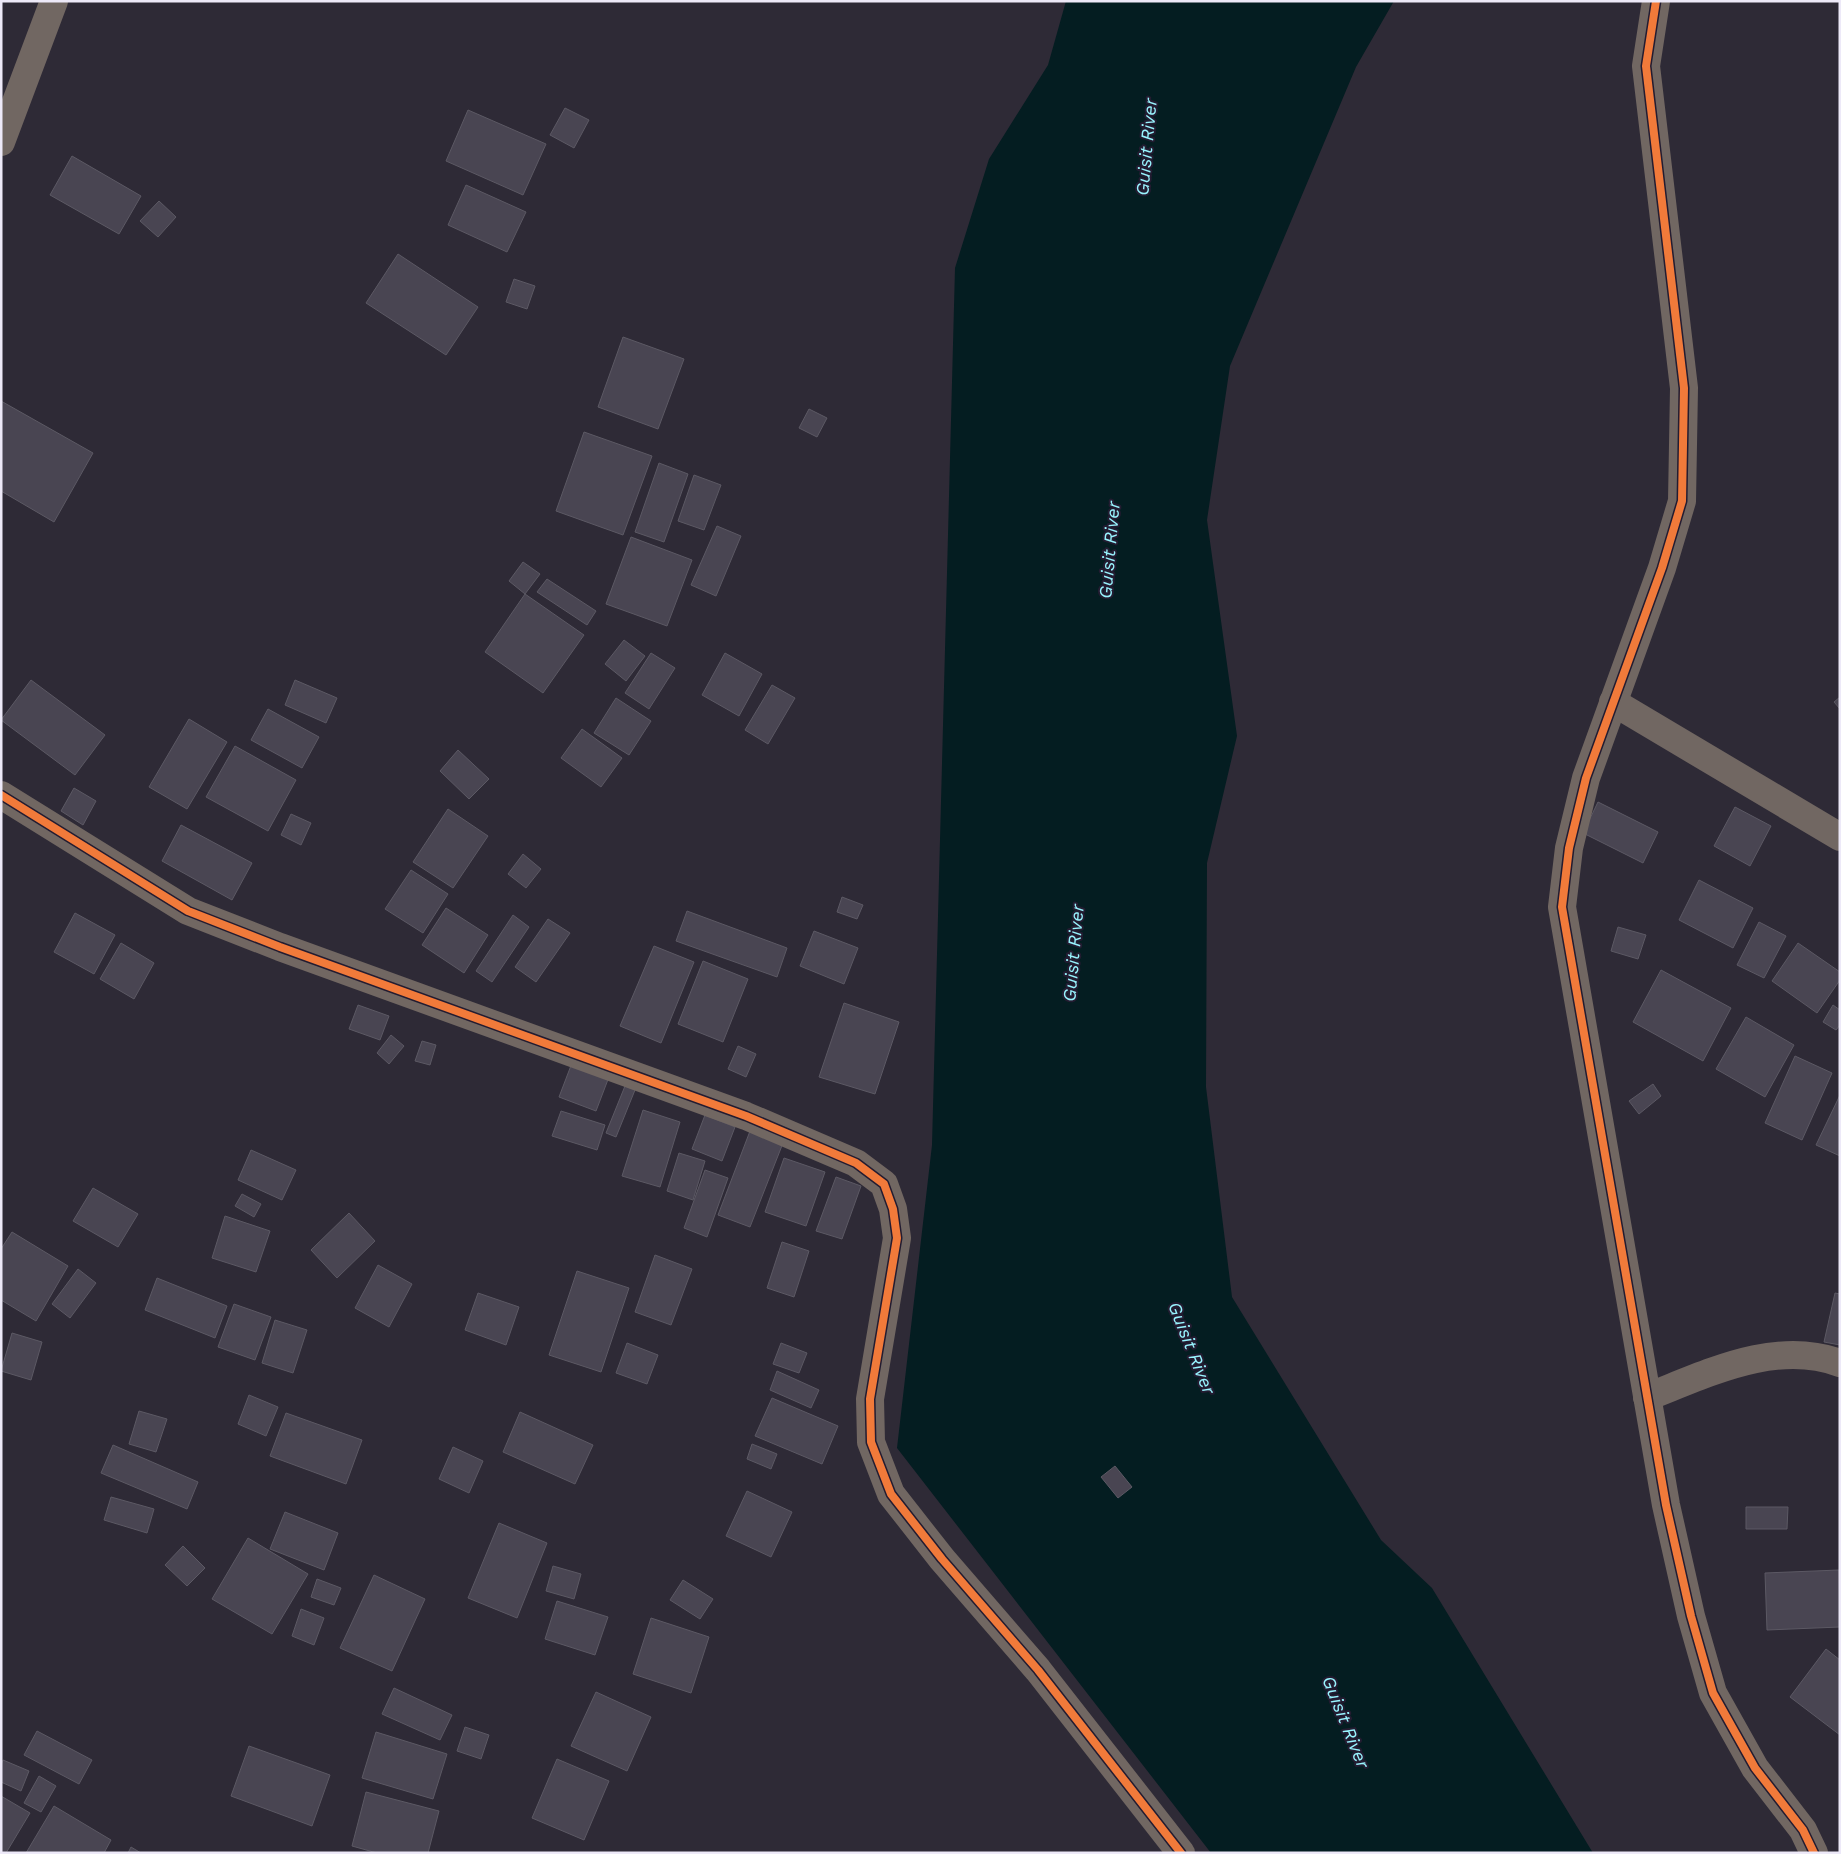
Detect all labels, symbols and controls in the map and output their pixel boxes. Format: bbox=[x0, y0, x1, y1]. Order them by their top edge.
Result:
water label: Guisit River bbox=[1131, 96, 1161, 197]
water label: Guisit River bbox=[1094, 499, 1124, 600]
water label: Guisit River bbox=[1058, 902, 1088, 1003]
water label: Guisit River bbox=[1164, 1299, 1220, 1398]
water label: Guisit River bbox=[1318, 1673, 1374, 1772]

